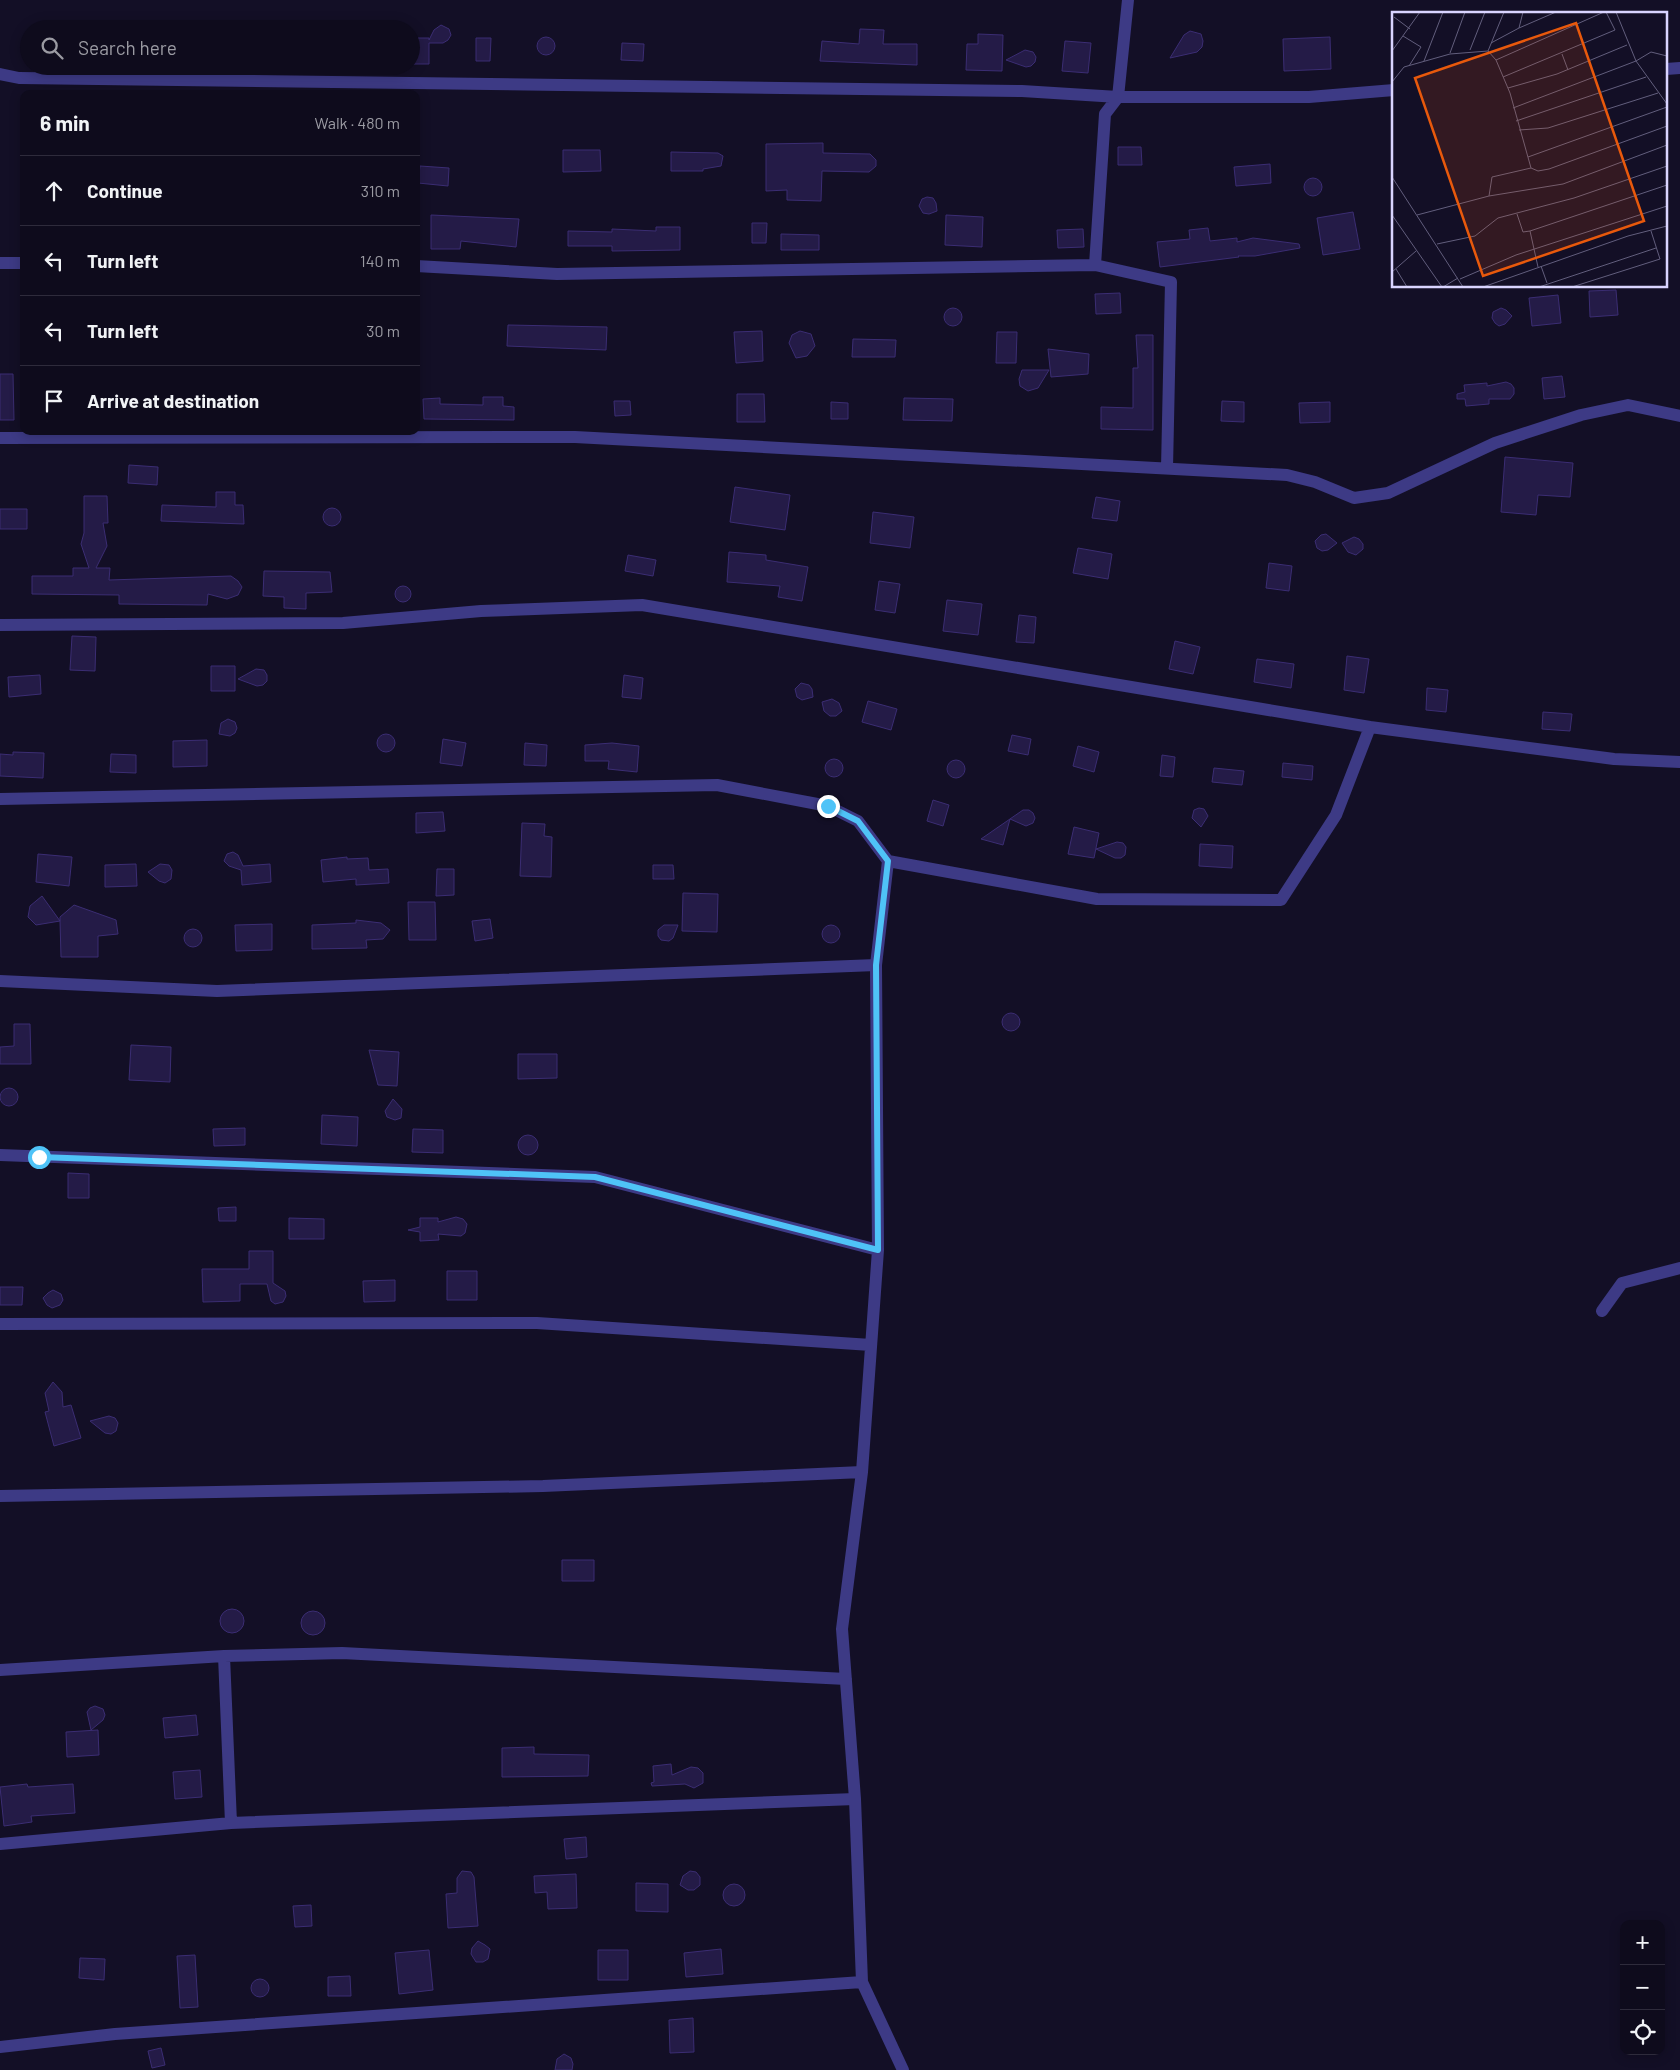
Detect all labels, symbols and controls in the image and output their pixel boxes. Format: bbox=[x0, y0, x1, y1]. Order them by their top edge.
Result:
inset map bbox=[1392, 12, 1668, 288]
search box bbox=[20, 20, 420, 75]
icon: search bbox=[38, 34, 66, 62]
text: Search here bbox=[78, 36, 177, 59]
text: 6 min bbox=[40, 110, 90, 135]
text: Walk · 480 m bbox=[314, 113, 400, 132]
icon: ahead bbox=[40, 177, 68, 205]
text: Continue bbox=[87, 179, 163, 202]
text: 310 m bbox=[361, 181, 400, 200]
icon: left bbox=[40, 247, 68, 275]
text: Turn left bbox=[87, 249, 158, 272]
text: 140 m bbox=[360, 251, 400, 270]
icon: left bbox=[40, 317, 68, 345]
text: Turn left bbox=[87, 319, 158, 342]
text: 30 m bbox=[366, 321, 400, 340]
icon: arrive bbox=[40, 387, 68, 415]
text: Arrive at destination bbox=[87, 389, 259, 412]
route end bbox=[817, 795, 840, 818]
route start bbox=[28, 1146, 51, 1169]
map controls bbox=[1620, 1920, 1665, 2055]
button: + bbox=[1620, 1920, 1665, 1965]
button: − bbox=[1620, 1965, 1665, 2010]
button: locate bbox=[1620, 2010, 1665, 2055]

